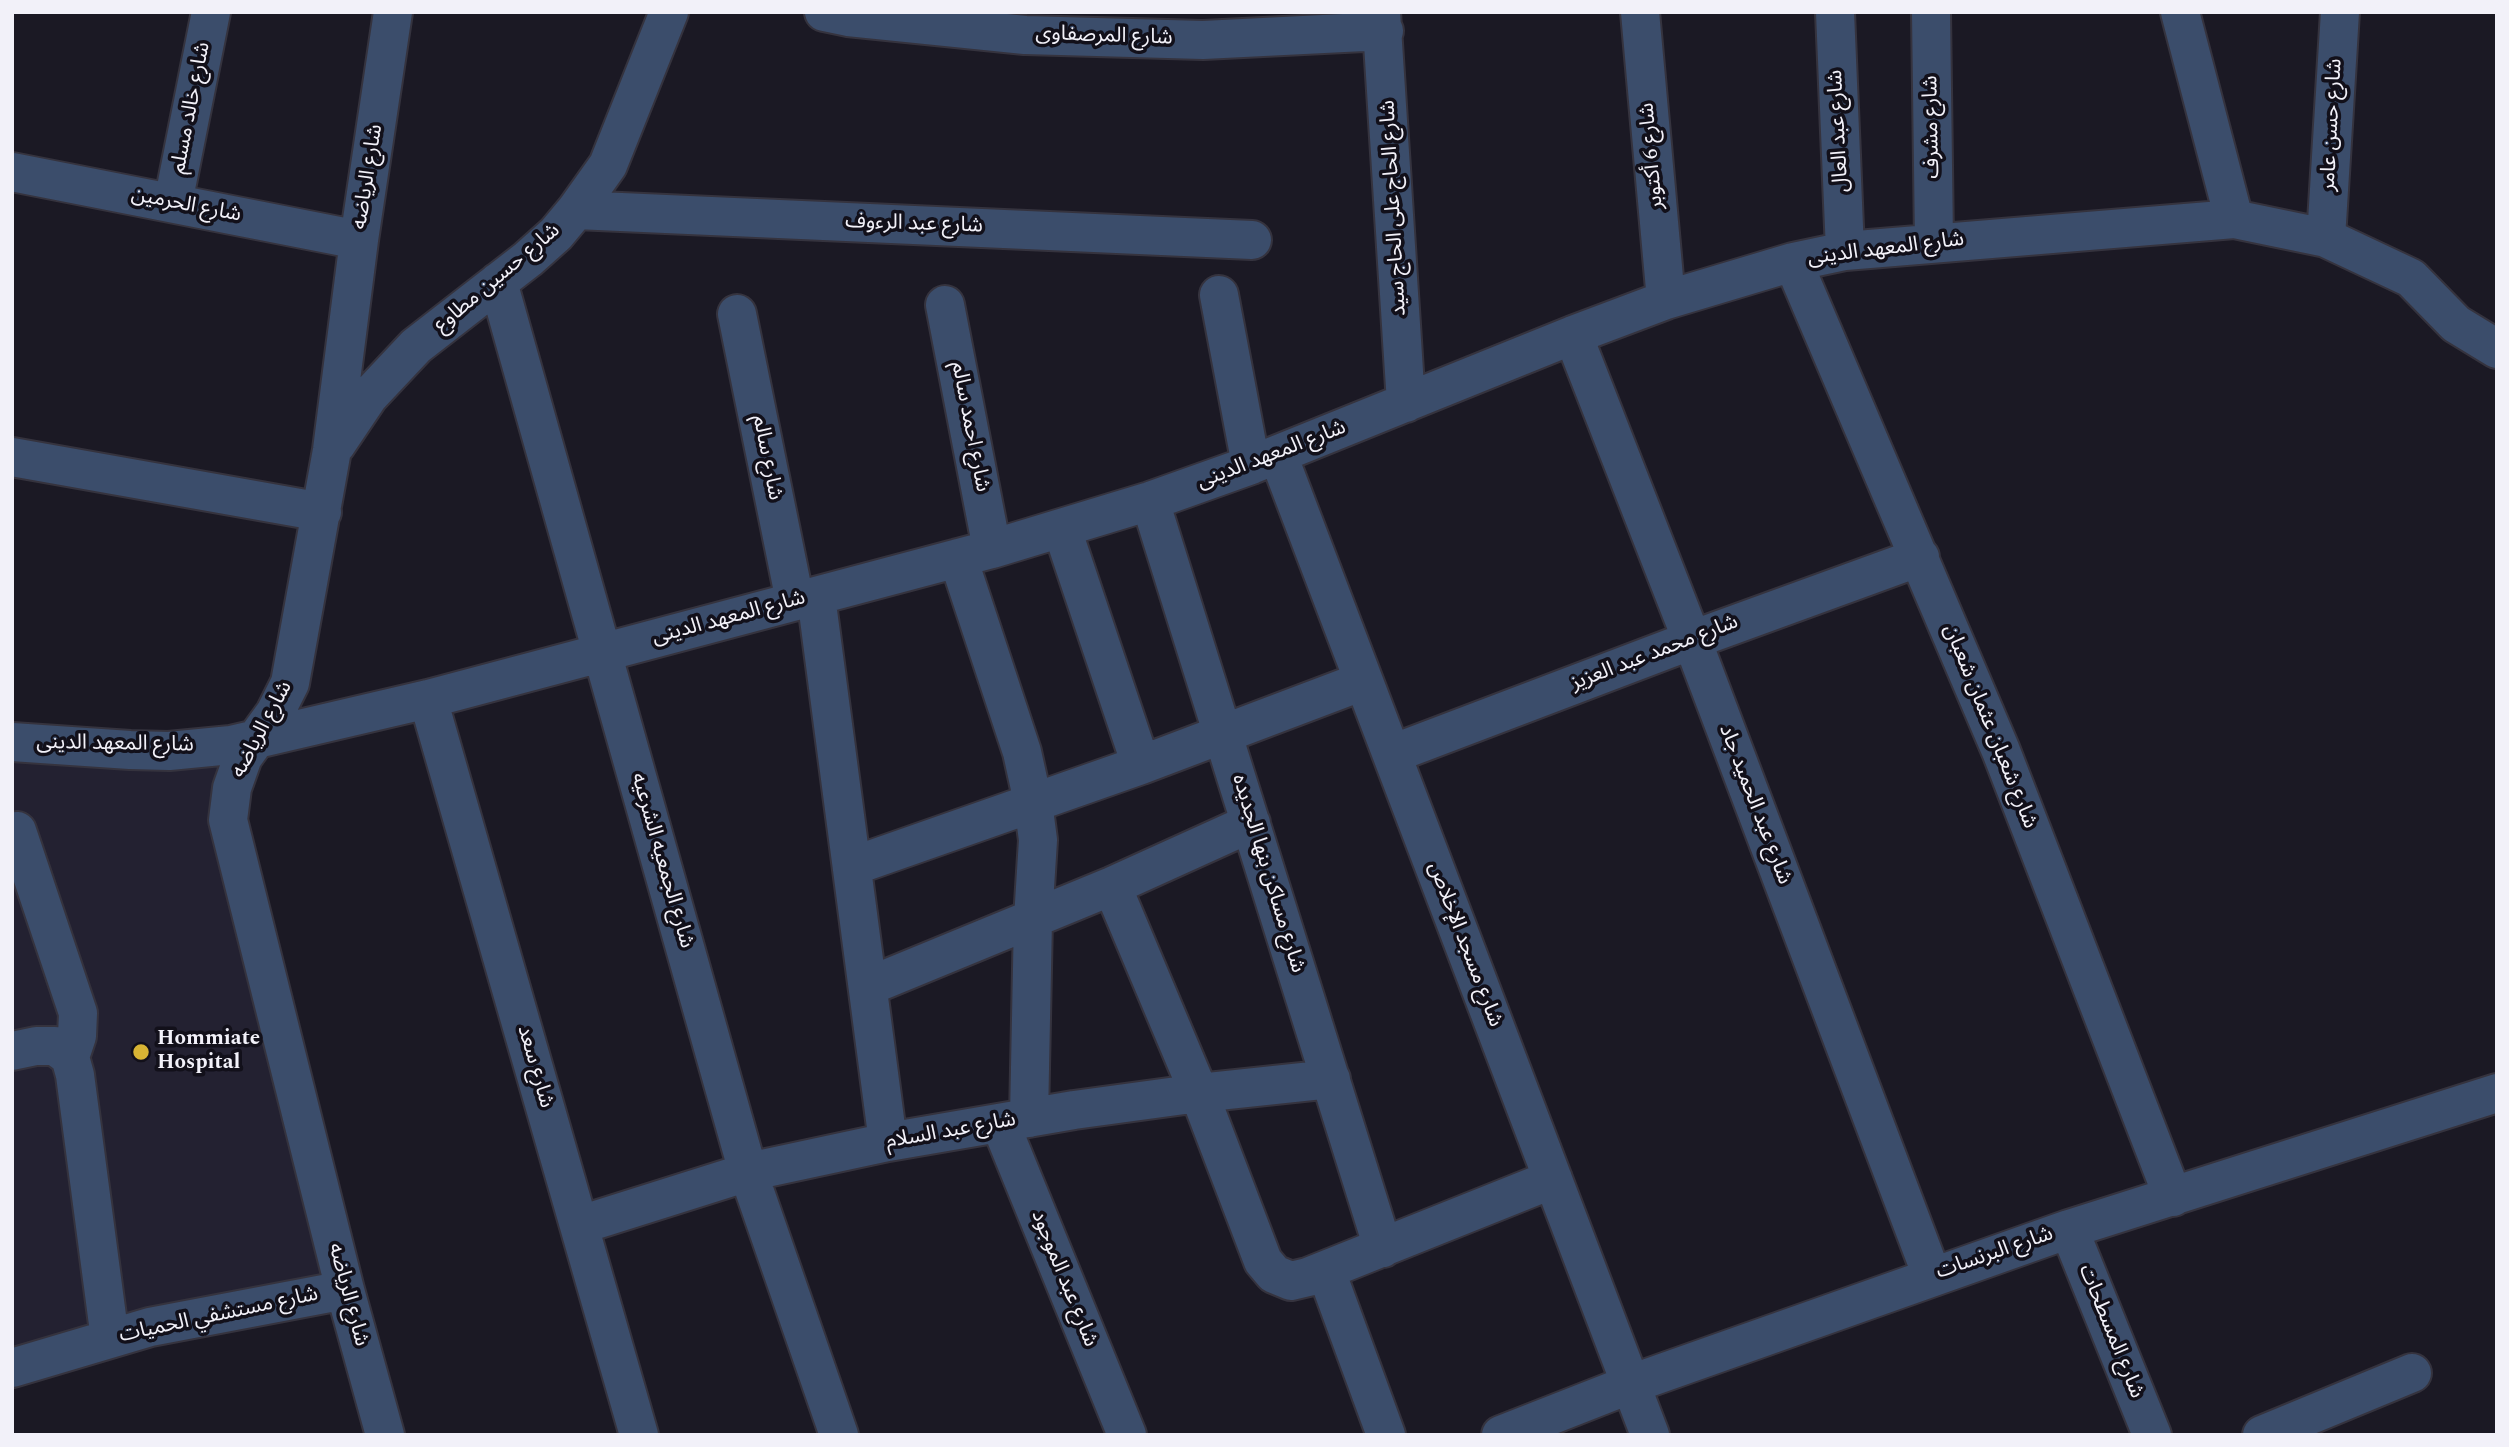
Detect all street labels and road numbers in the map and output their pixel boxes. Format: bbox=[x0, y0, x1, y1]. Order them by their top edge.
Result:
street label: شارع المرصفاوى bbox=[1035, 22, 1173, 52]
street label: شارع خالد مسلم bbox=[167, 40, 217, 176]
street label: شارع حسن عامر bbox=[2317, 58, 2349, 192]
street label: شارع عبد العال bbox=[1824, 69, 1856, 193]
street label: شارع مشرف bbox=[1919, 75, 1947, 179]
street label: شارع الحاج على الحاج سيد bbox=[1377, 99, 1413, 317]
street label: شارع 6 أكتوبر bbox=[1636, 101, 1670, 211]
street label: شارع الرياضه bbox=[348, 123, 390, 231]
street label: شارع الحرمين bbox=[129, 183, 243, 229]
street label: شارع عبد الرءوف bbox=[845, 210, 983, 240]
street label: شارع حسين مطاوع bbox=[430, 219, 566, 339]
street label: شارع المعهد الدينى bbox=[1806, 228, 1966, 272]
street label: شارع احمد سالم bbox=[944, 360, 994, 494]
street label: شارع سالم bbox=[745, 413, 787, 503]
street label: شارع المعهد الدينى bbox=[1194, 416, 1350, 496]
street label: شارع المعهد الدينى bbox=[650, 586, 808, 652]
street label: شارع محمد عبد العزيز bbox=[1568, 611, 1742, 697]
street label: شارع شعبان عثمان شعبان bbox=[1937, 621, 2041, 833]
street label: شارع الرياضه bbox=[227, 677, 299, 783]
street label: شارع عبد الحميد جاد bbox=[1712, 722, 1796, 888]
street label: شارع المعهد الدينى bbox=[36, 731, 194, 759]
street label: شارع الجمعيه الشرعيه bbox=[624, 770, 698, 952]
street label: شارع مساكن بنها الجديده bbox=[1225, 772, 1309, 976]
street label: شارع مسجد الإخلاص bbox=[1421, 859, 1507, 1031]
street label: شارع سعد bbox=[510, 1023, 558, 1111]
street label: شارع عبد السلام bbox=[884, 1108, 1018, 1156]
street label: شارع عبد الموجود bbox=[1024, 1207, 1102, 1351]
street label: شارع البرنسات bbox=[1933, 1222, 2057, 1286]
street label: شارع الرياضه bbox=[321, 1241, 373, 1349]
street label: شارع المسطحات bbox=[2072, 1262, 2148, 1402]
street label: شارع مستشفي الحميات bbox=[117, 1283, 321, 1349]

